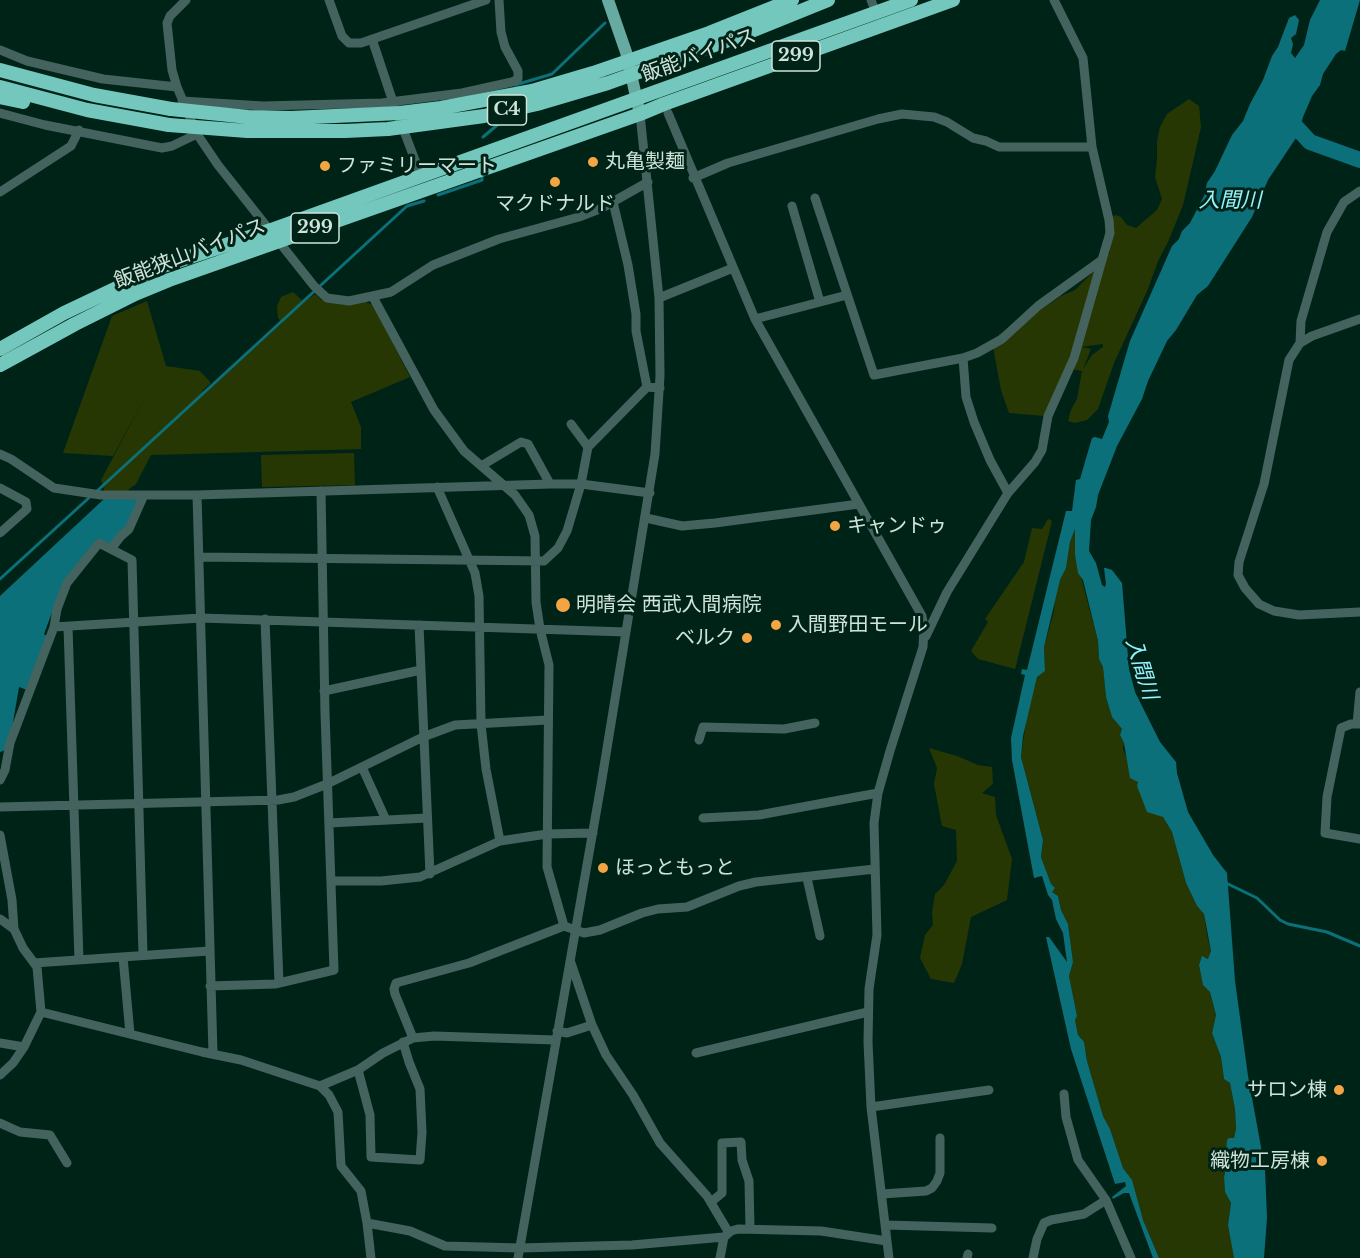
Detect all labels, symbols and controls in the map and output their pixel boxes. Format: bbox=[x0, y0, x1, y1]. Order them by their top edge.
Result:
street label: 飯能バイパス bbox=[639, 24, 759, 88]
road number: 299 bbox=[772, 41, 820, 71]
road number: C4 bbox=[488, 95, 526, 125]
place label: 丸亀製麺 bbox=[605, 150, 685, 174]
place label: ファミリーマート bbox=[337, 154, 497, 178]
marker: 丸亀製麺 bbox=[586, 155, 600, 169]
marker: ファミリーマート bbox=[318, 159, 332, 173]
marker: マクドナルド bbox=[548, 175, 562, 189]
water label: 入間川 bbox=[1199, 188, 1261, 214]
place label: マクドナルド bbox=[495, 192, 615, 216]
road number: 299 bbox=[291, 213, 339, 243]
street label: 飯能狭山バイパス bbox=[111, 214, 269, 294]
place label: キャンドゥ bbox=[847, 514, 947, 538]
marker: キャンドゥ bbox=[828, 519, 842, 533]
place label: 明晴会 西武入間病院 bbox=[576, 593, 762, 617]
marker: 明晴会 西武入間病院 bbox=[554, 596, 572, 614]
place label: 入間野田モール bbox=[788, 613, 928, 637]
marker: 入間野田モール bbox=[769, 618, 783, 632]
place label: ベルク bbox=[675, 626, 735, 650]
marker: ベルク bbox=[740, 631, 754, 645]
water label: 入間川 bbox=[1120, 635, 1162, 703]
place label: ほっともっと bbox=[615, 856, 735, 880]
marker: ほっともっと bbox=[596, 861, 610, 875]
place label: サロン棟 bbox=[1247, 1078, 1327, 1102]
marker: サロン棟 bbox=[1332, 1083, 1346, 1097]
place label: 織物工房棟 bbox=[1210, 1149, 1310, 1173]
marker: 織物工房棟 bbox=[1315, 1154, 1329, 1168]

